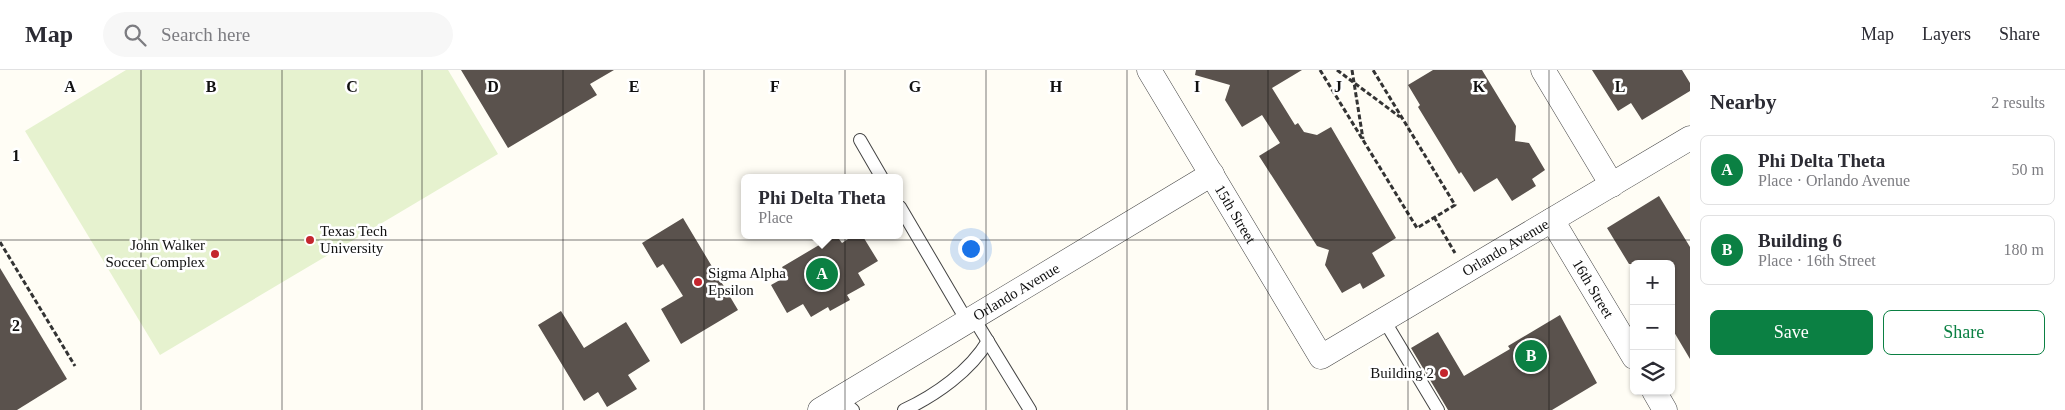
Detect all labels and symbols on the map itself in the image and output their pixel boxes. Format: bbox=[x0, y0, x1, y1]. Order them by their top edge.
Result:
text: A bbox=[64, 78, 76, 95]
text: B bbox=[206, 78, 217, 95]
text: C bbox=[346, 78, 358, 95]
text: D bbox=[487, 78, 499, 95]
text: E bbox=[629, 78, 639, 95]
text: F bbox=[770, 78, 780, 95]
text: G bbox=[909, 78, 922, 95]
text: H bbox=[1050, 78, 1063, 95]
text: I bbox=[1194, 78, 1200, 95]
text: J bbox=[1334, 78, 1342, 95]
text: K bbox=[1473, 78, 1486, 95]
text: L bbox=[1615, 78, 1625, 95]
text: 1 bbox=[12, 147, 20, 164]
street label: 15th Street bbox=[1212, 182, 1259, 247]
street label: Orlando Avenue bbox=[1459, 216, 1552, 279]
place label: Texas Tech University bbox=[320, 223, 388, 256]
marker: Texas Tech University bbox=[304, 234, 316, 246]
your location bbox=[958, 236, 984, 262]
place label: John Walker Soccer Complex bbox=[105, 237, 205, 270]
marker: John Walker Soccer Complex bbox=[209, 248, 221, 260]
pin: A bbox=[806, 255, 838, 293]
street label: 16th Street bbox=[1569, 256, 1617, 322]
street label: Orlando Avenue bbox=[970, 260, 1062, 324]
place label: Sigma Alpha Epsilon bbox=[708, 265, 786, 298]
marker: Sigma Alpha Epsilon bbox=[692, 276, 704, 288]
text: 2 bbox=[12, 317, 20, 334]
pin: B bbox=[1515, 337, 1547, 375]
place label: Building 2 bbox=[1370, 365, 1434, 381]
marker: Building 2 bbox=[1438, 367, 1450, 379]

